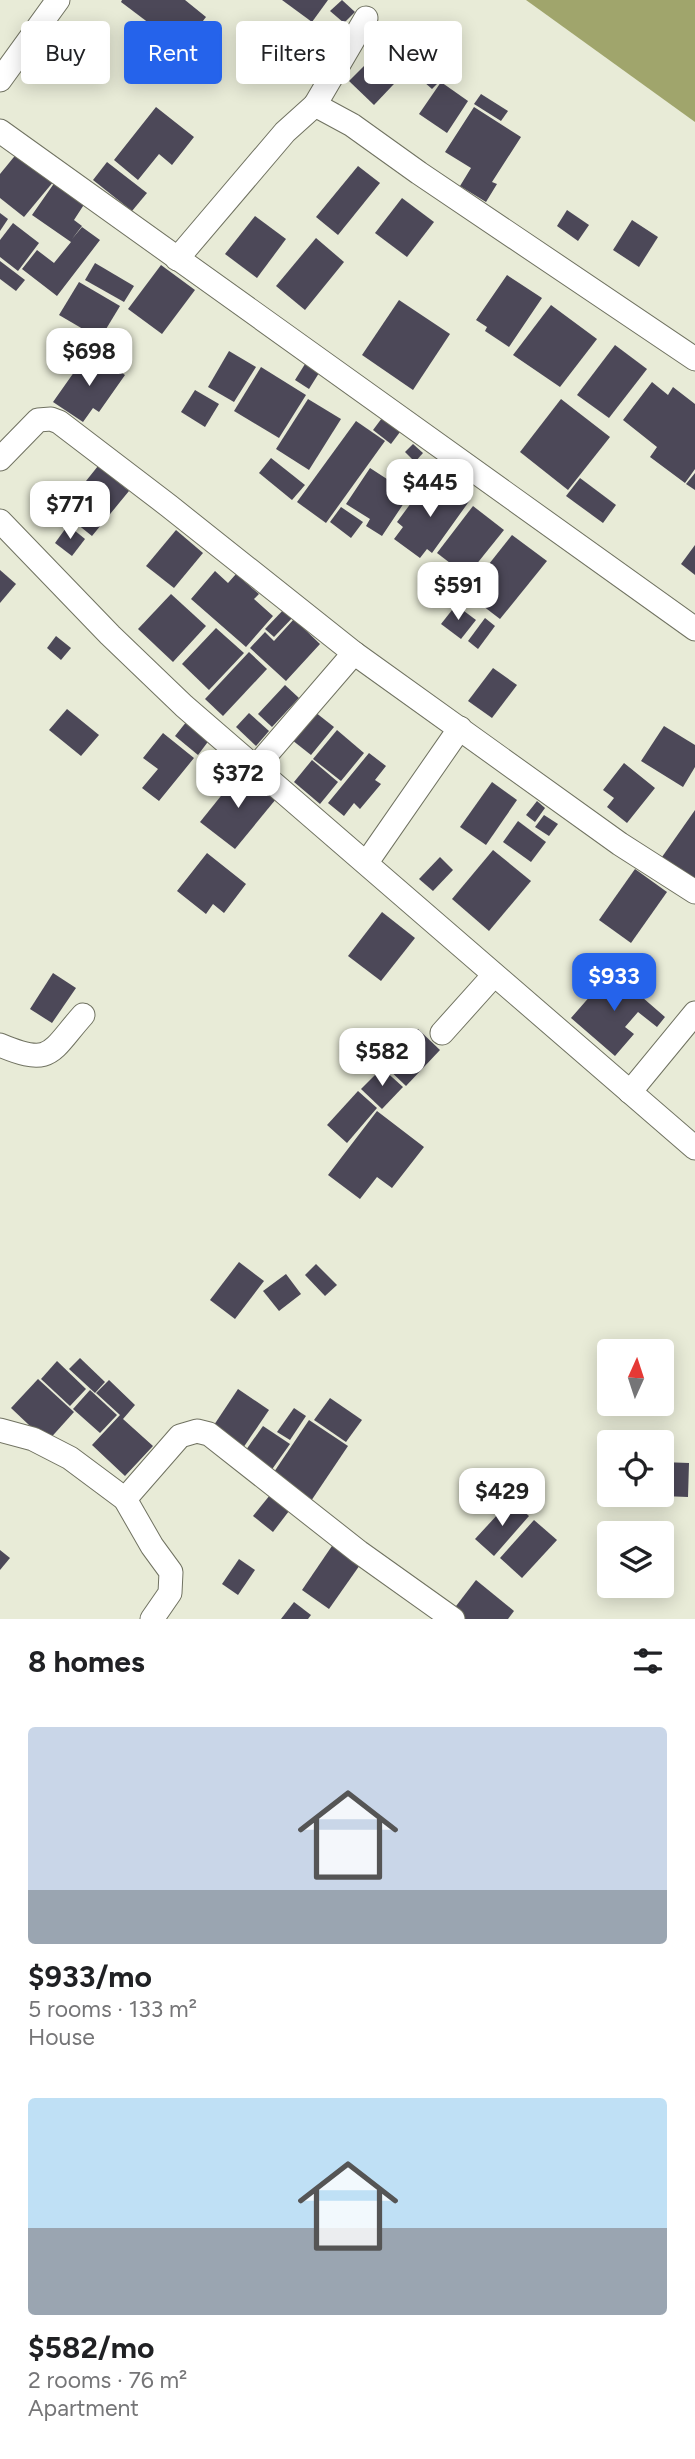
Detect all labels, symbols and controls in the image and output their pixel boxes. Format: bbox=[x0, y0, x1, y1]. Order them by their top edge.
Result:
chip: Buy bbox=[21, 21, 110, 84]
chip: Rent bbox=[124, 21, 222, 84]
chip: Filters bbox=[236, 21, 350, 84]
chip: New bbox=[364, 21, 462, 84]
pin: $698 bbox=[48, 328, 130, 388]
text: $698 bbox=[62, 337, 116, 365]
pin: $445 bbox=[389, 460, 471, 519]
text: $445 bbox=[402, 468, 458, 496]
pin: $771 bbox=[29, 482, 111, 541]
text: $771 bbox=[46, 490, 94, 518]
pin: $591 bbox=[417, 562, 499, 622]
text: $591 bbox=[433, 571, 483, 599]
pin: $372 bbox=[197, 750, 279, 810]
text: $372 bbox=[212, 759, 264, 787]
pin: $933 bbox=[573, 954, 655, 1013]
text: $933 bbox=[588, 962, 640, 990]
pin: $582 bbox=[341, 1028, 423, 1088]
text: $582 bbox=[355, 1037, 409, 1065]
north arrow bbox=[597, 1339, 674, 1416]
map controls bbox=[597, 1339, 674, 1598]
button: locate bbox=[597, 1430, 674, 1507]
pin: $429 bbox=[461, 1468, 543, 1528]
text: $429 bbox=[475, 1477, 529, 1505]
button: layers bbox=[597, 1521, 674, 1598]
icon: filters bbox=[629, 1642, 667, 1680]
text: 8 homes bbox=[28, 1643, 145, 1680]
icon: home bbox=[285, 1772, 411, 1898]
text: $933/mo bbox=[28, 1958, 152, 1995]
text: 5 rooms · 133 m² bbox=[28, 1995, 197, 2023]
text: House bbox=[28, 2023, 95, 2051]
icon: home bbox=[285, 2143, 411, 2269]
text: $582/mo bbox=[28, 2329, 154, 2366]
text: 2 rooms · 76 m² bbox=[28, 2366, 187, 2394]
text: Apartment bbox=[28, 2394, 139, 2422]

